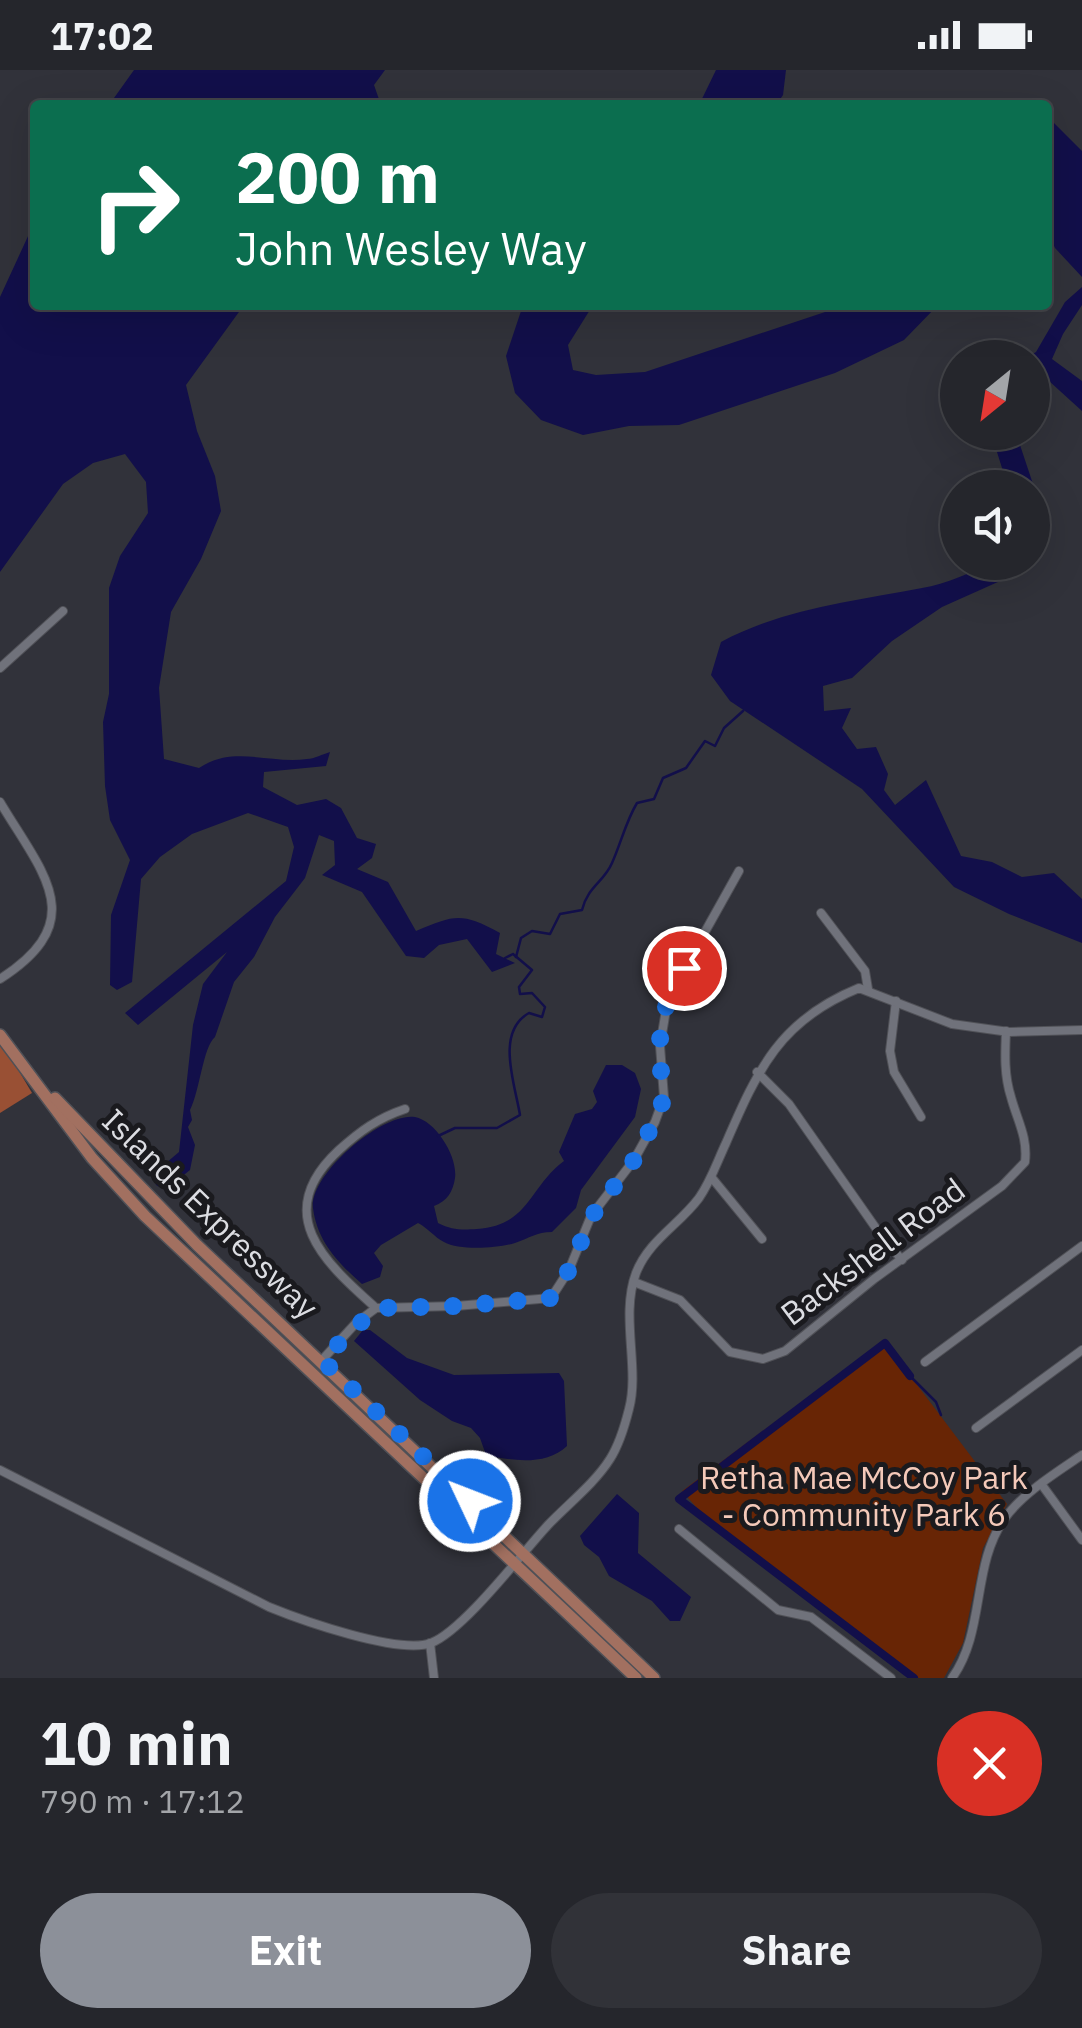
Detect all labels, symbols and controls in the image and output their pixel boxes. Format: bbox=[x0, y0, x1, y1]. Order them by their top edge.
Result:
text: 17:02 bbox=[50, 11, 154, 60]
text: 200 m bbox=[235, 131, 440, 222]
icon: right bbox=[70, 140, 200, 270]
text: John Wesley Way bbox=[235, 219, 587, 277]
north arrow bbox=[940, 340, 1050, 450]
map controls bbox=[940, 340, 1050, 580]
button: sound bbox=[940, 470, 1050, 580]
pin bbox=[642, 926, 727, 1011]
icon: arrive bbox=[657, 941, 712, 996]
street label: Islands Expressway bbox=[94, 1099, 328, 1327]
street label: Backshell Road bbox=[772, 1168, 973, 1334]
position arrow bbox=[418, 1449, 522, 1553]
park label: Retha Mae McCoy Park - Community Park 6 bbox=[700, 1456, 1028, 1535]
text: 10 min bbox=[40, 1703, 233, 1782]
button: close bbox=[937, 1711, 1042, 1816]
text: 790 m · 17:12 bbox=[40, 1780, 245, 1822]
button: Exit bbox=[40, 1893, 531, 2008]
button: Share bbox=[551, 1893, 1042, 2008]

